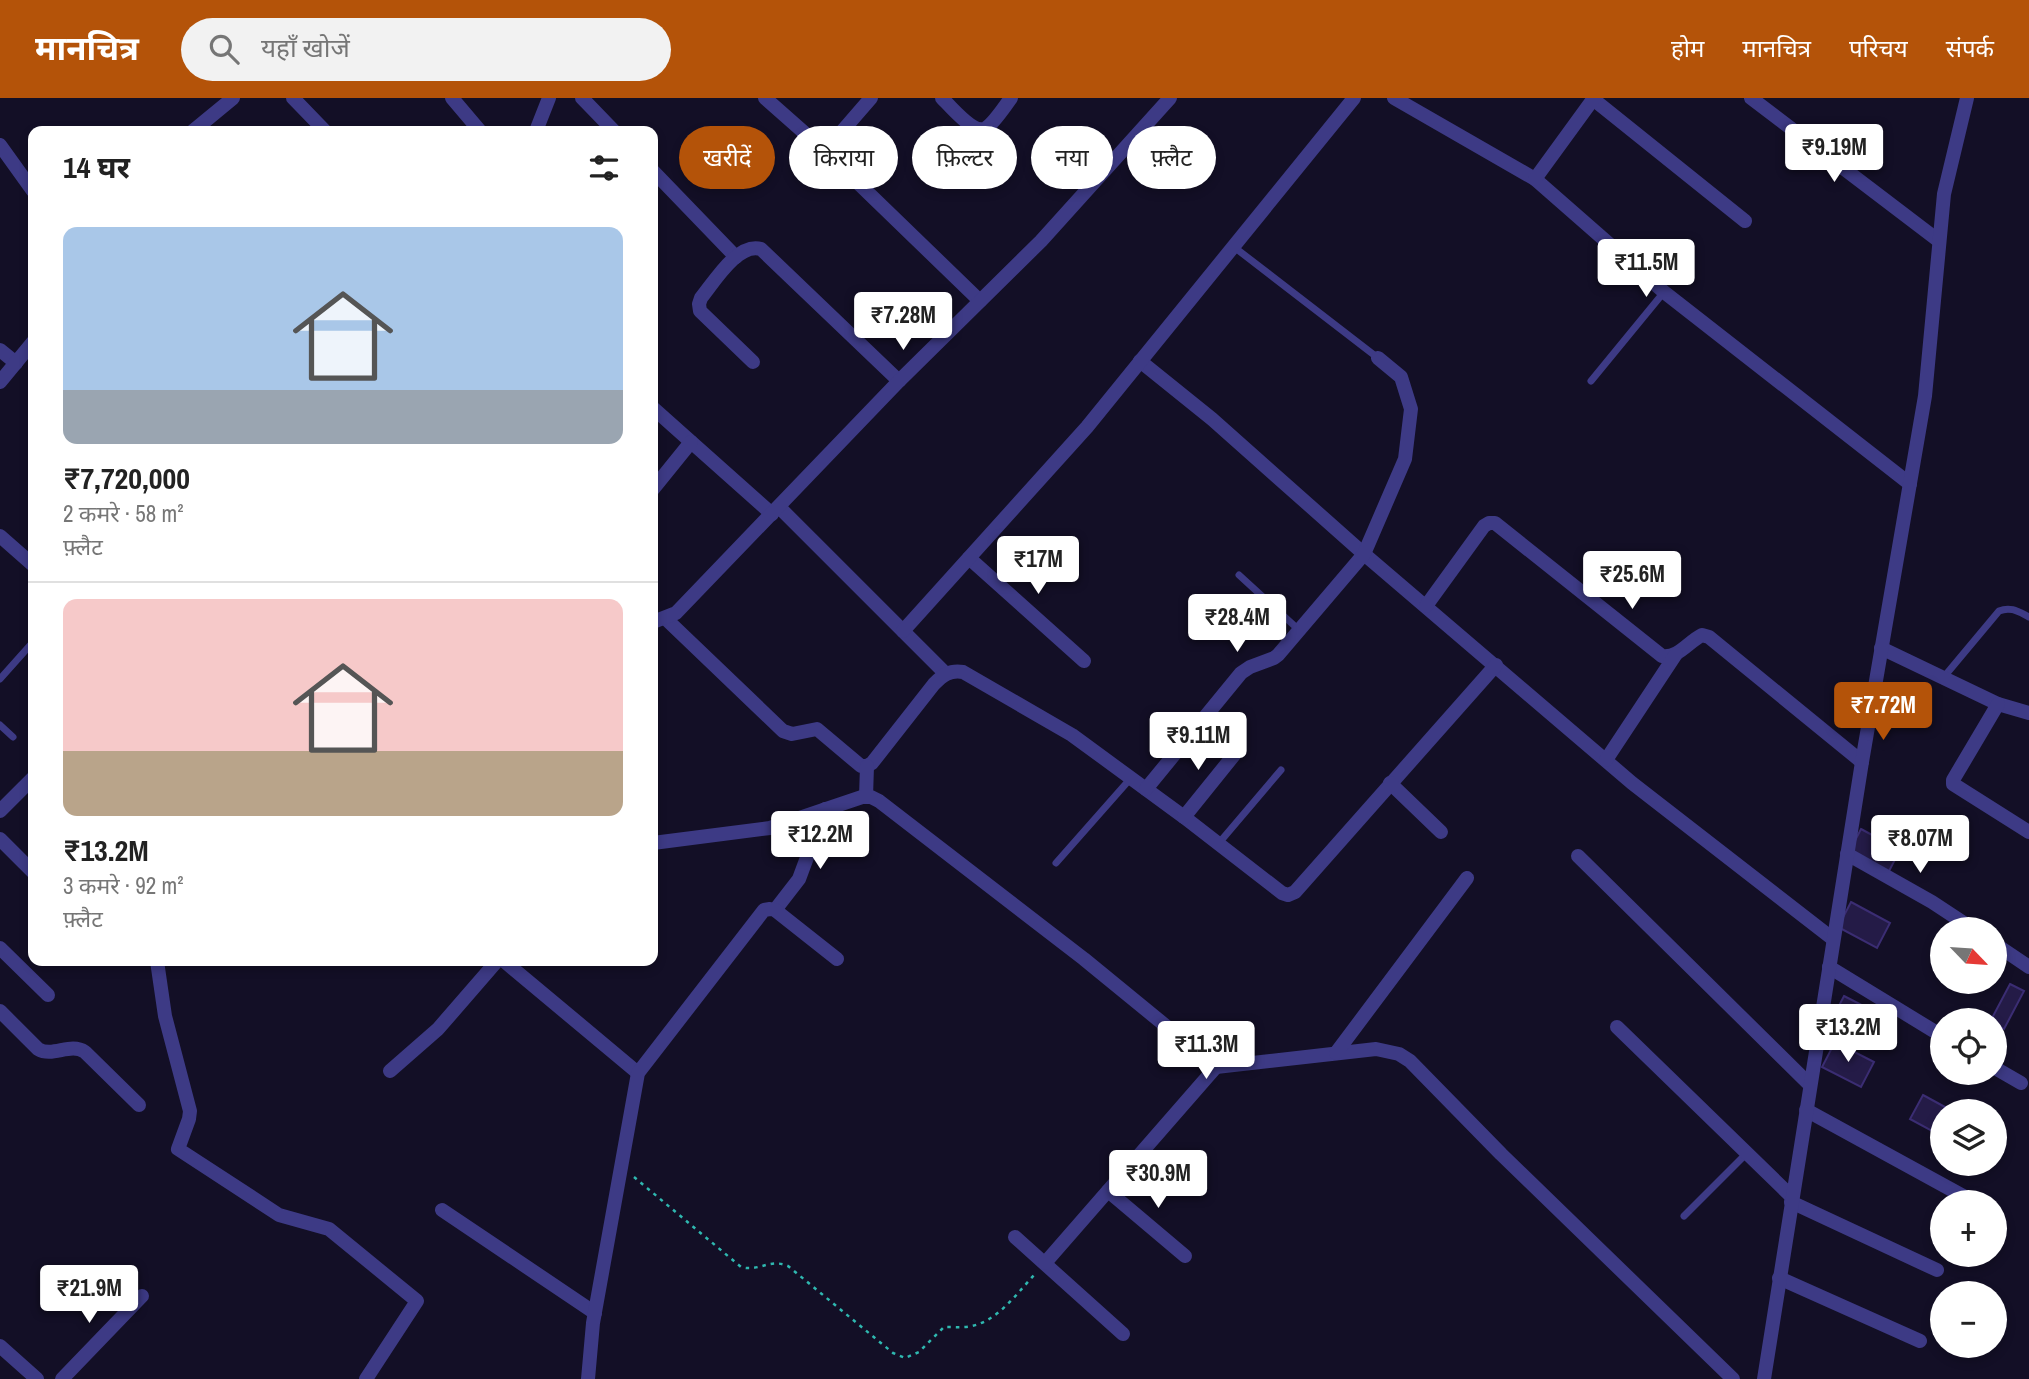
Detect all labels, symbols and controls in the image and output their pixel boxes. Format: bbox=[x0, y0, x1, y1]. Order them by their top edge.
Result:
search box bbox=[181, 18, 671, 81]
text: मानचित्र bbox=[35, 26, 139, 70]
icon: search bbox=[205, 30, 243, 68]
text: यहाँ खोजें bbox=[261, 30, 350, 65]
text: होम bbox=[1671, 32, 1704, 64]
text: मानचित्र bbox=[1742, 32, 1811, 64]
text: परिचय bbox=[1849, 32, 1908, 64]
text: संपर्क bbox=[1946, 32, 1994, 64]
pin: ₹9.19M bbox=[1777, 125, 1891, 184]
chip: खरीदें bbox=[679, 126, 775, 189]
chip: किराया bbox=[789, 126, 898, 189]
chip: फ़िल्टर bbox=[912, 126, 1017, 189]
chip: नया bbox=[1031, 126, 1113, 189]
chip: फ़्लैट bbox=[1127, 126, 1216, 189]
text: ₹9.19M bbox=[1801, 131, 1867, 162]
text: 14 घर bbox=[63, 147, 130, 187]
icon: filters bbox=[585, 149, 623, 187]
pin: ₹11.5M bbox=[1589, 240, 1703, 299]
text: ₹11.5M bbox=[1614, 246, 1678, 277]
icon: home bbox=[280, 273, 406, 399]
pin: ₹7.28M bbox=[846, 292, 960, 352]
text: ₹7.28M bbox=[870, 299, 936, 330]
text: ₹7,720,000 bbox=[63, 458, 190, 498]
text: 2 कमरे · 58 m² bbox=[63, 498, 184, 529]
text: फ़्लैट bbox=[63, 531, 103, 562]
pin: ₹17M bbox=[997, 536, 1079, 596]
text: ₹17M bbox=[1013, 543, 1063, 574]
pin: ₹25.6M bbox=[1575, 552, 1689, 611]
text: ₹25.6M bbox=[1599, 558, 1665, 589]
pin: ₹28.4M bbox=[1180, 594, 1294, 654]
text: ₹28.4M bbox=[1204, 601, 1270, 632]
icon: home bbox=[280, 645, 406, 771]
pin: ₹7.72M bbox=[1826, 682, 1940, 742]
text: ₹7.72M bbox=[1850, 689, 1916, 720]
pin: ₹9.11M bbox=[1141, 712, 1255, 772]
text: ₹9.11M bbox=[1166, 719, 1230, 750]
pin: ₹12.2M bbox=[763, 812, 877, 871]
pin: ₹8.07M bbox=[1863, 816, 1977, 875]
text: ₹12.2M bbox=[787, 818, 853, 849]
text: ₹8.07M bbox=[1887, 822, 1953, 853]
text: ₹13.2M bbox=[63, 830, 149, 870]
text: 3 कमरे · 92 m² bbox=[63, 870, 184, 901]
text: फ़्लैट bbox=[63, 903, 103, 934]
north arrow bbox=[1930, 917, 2007, 994]
map controls bbox=[1930, 917, 2007, 1358]
pin: ₹13.2M bbox=[1791, 1004, 1905, 1064]
button: locate bbox=[1930, 1008, 2007, 1085]
text: ₹13.2M bbox=[1815, 1011, 1881, 1042]
pin: ₹11.3M bbox=[1149, 1021, 1263, 1081]
text: ₹11.3M bbox=[1174, 1028, 1238, 1059]
button: layers bbox=[1930, 1099, 2007, 1176]
pin: ₹30.9M bbox=[1101, 1150, 1215, 1210]
text: ₹30.9M bbox=[1125, 1157, 1191, 1188]
button: + bbox=[1930, 1190, 2007, 1267]
pin: ₹21.9M bbox=[32, 1266, 146, 1325]
text: ₹21.9M bbox=[56, 1272, 122, 1303]
button: − bbox=[1930, 1281, 2007, 1358]

